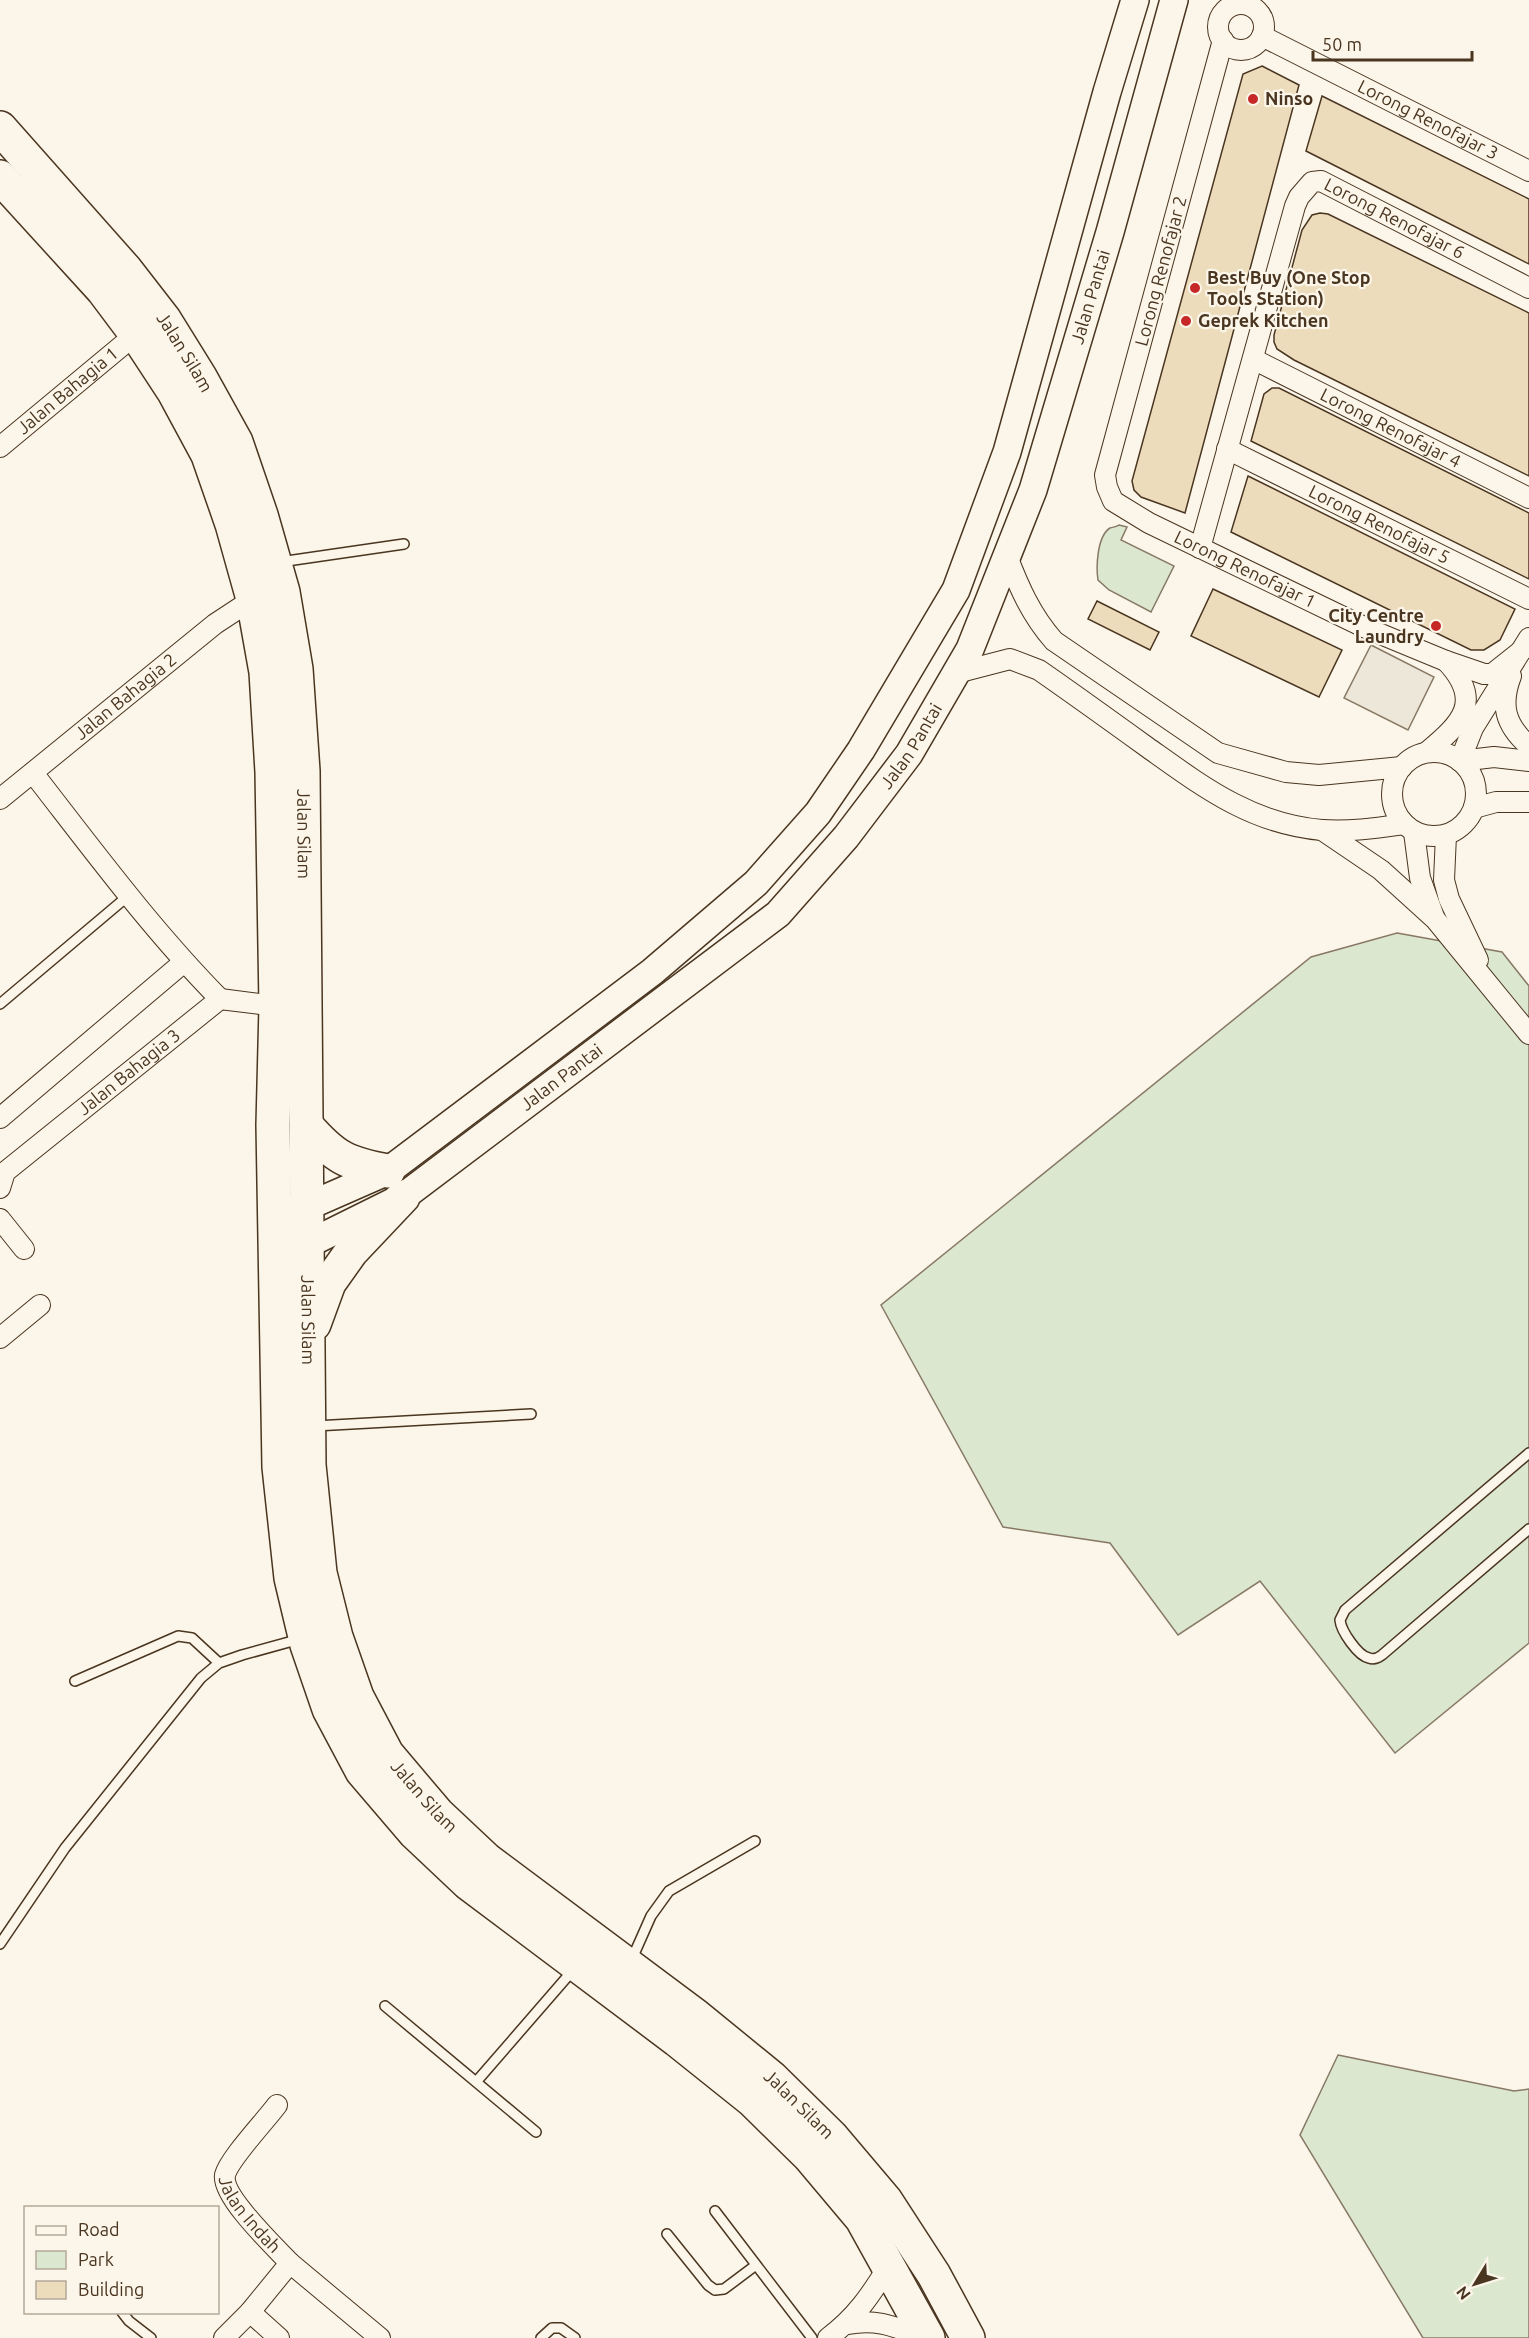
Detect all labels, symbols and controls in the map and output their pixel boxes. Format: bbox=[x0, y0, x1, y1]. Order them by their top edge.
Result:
scale bar bbox=[1313, 24, 1472, 62]
text: 50 m bbox=[1322, 34, 1362, 54]
street label: Lorong Renofajar 3 bbox=[1355, 75, 1502, 163]
place label: Ninso bbox=[1265, 88, 1313, 108]
marker: Ninso bbox=[1246, 92, 1260, 106]
street label: Lorong Renofajar 6 bbox=[1321, 174, 1468, 262]
street label: Lorong Renofajar 2 bbox=[1130, 194, 1190, 348]
street label: Jalan Pantai bbox=[1066, 247, 1113, 346]
place label: Best Buy (One Stop Tools Station) bbox=[1207, 267, 1370, 309]
marker: Best Buy (One Stop Tools Station) bbox=[1188, 281, 1202, 295]
street label: Jalan Silam bbox=[153, 308, 217, 395]
place label: Geprek Kitchen bbox=[1198, 310, 1329, 330]
marker: Geprek Kitchen bbox=[1179, 314, 1193, 328]
street label: Jalan Bahagia 1 bbox=[13, 342, 122, 438]
street label: Lorong Renofajar 4 bbox=[1317, 384, 1465, 471]
street label: Lorong Renofajar 5 bbox=[1306, 480, 1453, 567]
street label: Lorong Renofajar 1 bbox=[1172, 526, 1319, 611]
place label: City Centre Laundry bbox=[1328, 605, 1424, 646]
marker: City Centre Laundry bbox=[1429, 619, 1443, 633]
street label: Jalan Bahagia 2 bbox=[70, 649, 180, 743]
street label: Jalan Pantai bbox=[876, 700, 945, 792]
street label: Jalan Silam bbox=[294, 789, 315, 879]
street label: Jalan Bahagia 3 bbox=[73, 1024, 183, 1118]
street label: Jalan Pantai bbox=[516, 1039, 606, 1114]
street label: Jalan Silam bbox=[298, 1275, 319, 1365]
street label: Jalan Silam bbox=[388, 1756, 462, 1836]
street label: Jalan Silam bbox=[761, 2065, 839, 2142]
street label: Jalan Indah bbox=[215, 2174, 285, 2256]
legend bbox=[24, 2206, 219, 2314]
text: Road bbox=[78, 2219, 120, 2239]
text: Park bbox=[78, 2249, 114, 2269]
north arrow bbox=[1445, 2254, 1505, 2314]
text: Building bbox=[78, 2279, 144, 2299]
text: N bbox=[1452, 2283, 1474, 2303]

